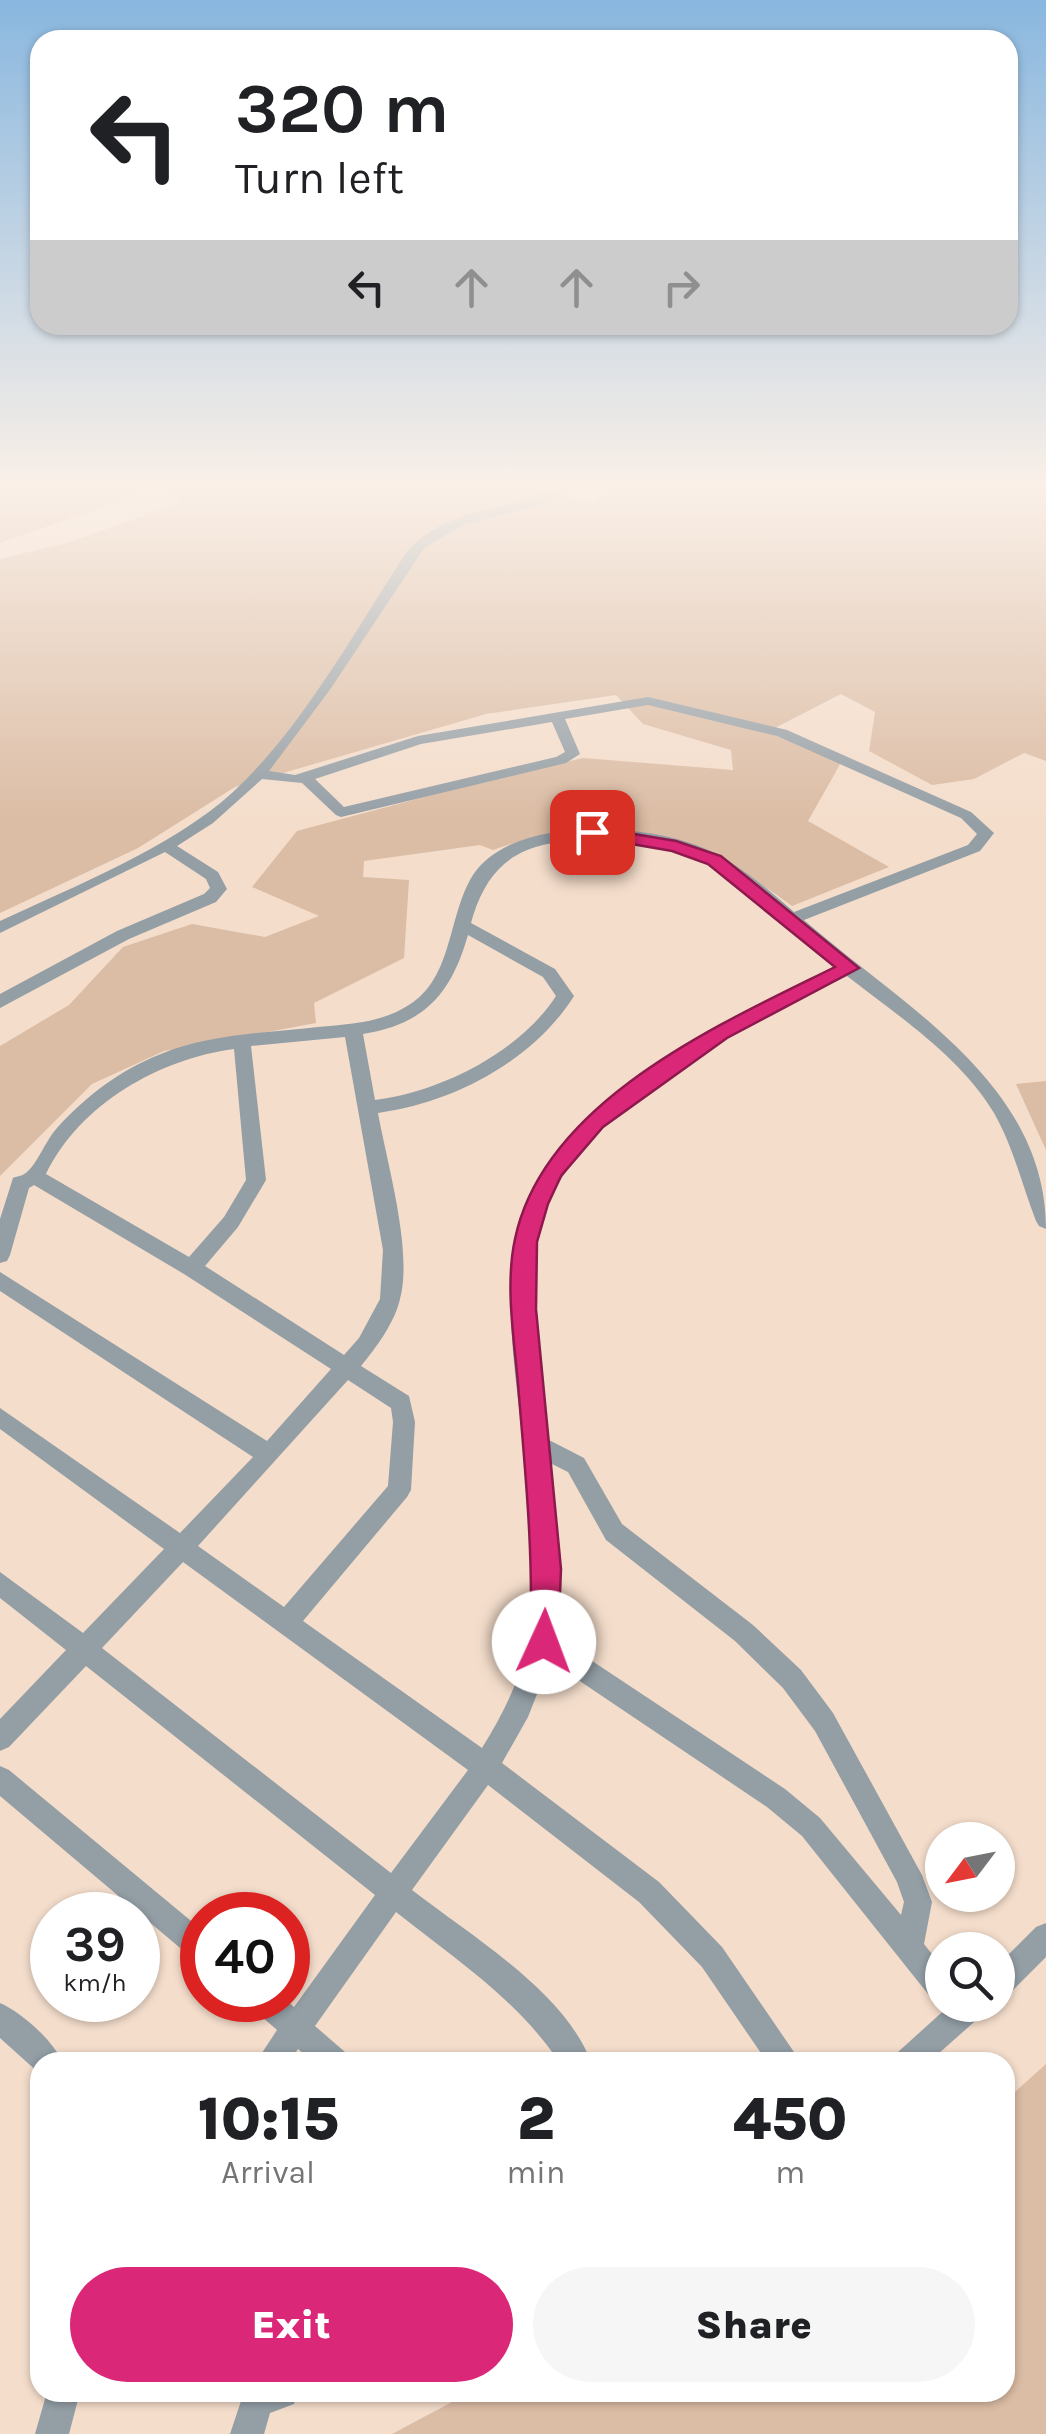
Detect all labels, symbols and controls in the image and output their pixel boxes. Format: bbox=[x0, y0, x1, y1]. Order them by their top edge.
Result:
text: 320 m bbox=[235, 68, 449, 150]
icon: left bbox=[70, 70, 200, 200]
text: Turn left bbox=[235, 152, 404, 204]
icon: left bbox=[339, 260, 394, 315]
icon: ahead bbox=[444, 260, 499, 315]
icon: ahead bbox=[549, 260, 604, 315]
icon: right bbox=[654, 260, 709, 315]
pin bbox=[550, 790, 635, 875]
icon: arrive bbox=[565, 805, 620, 860]
position arrow bbox=[492, 1590, 596, 1694]
north arrow bbox=[925, 1822, 1015, 1912]
map controls bbox=[925, 1822, 1015, 2022]
speed limit sign: 40 bbox=[180, 1892, 310, 2022]
text: 39 bbox=[64, 1915, 126, 1974]
button: search bbox=[925, 1932, 1015, 2022]
text: km/h bbox=[63, 1968, 127, 1997]
text: 10:15 bbox=[198, 2084, 339, 2154]
text: 2 bbox=[517, 2084, 555, 2154]
text: 450 bbox=[733, 2084, 847, 2154]
text: Arrival bbox=[221, 2154, 315, 2191]
text: min bbox=[506, 2154, 565, 2191]
text: m bbox=[775, 2154, 805, 2191]
button: Exit bbox=[70, 2267, 513, 2382]
button: Share bbox=[533, 2267, 975, 2382]

